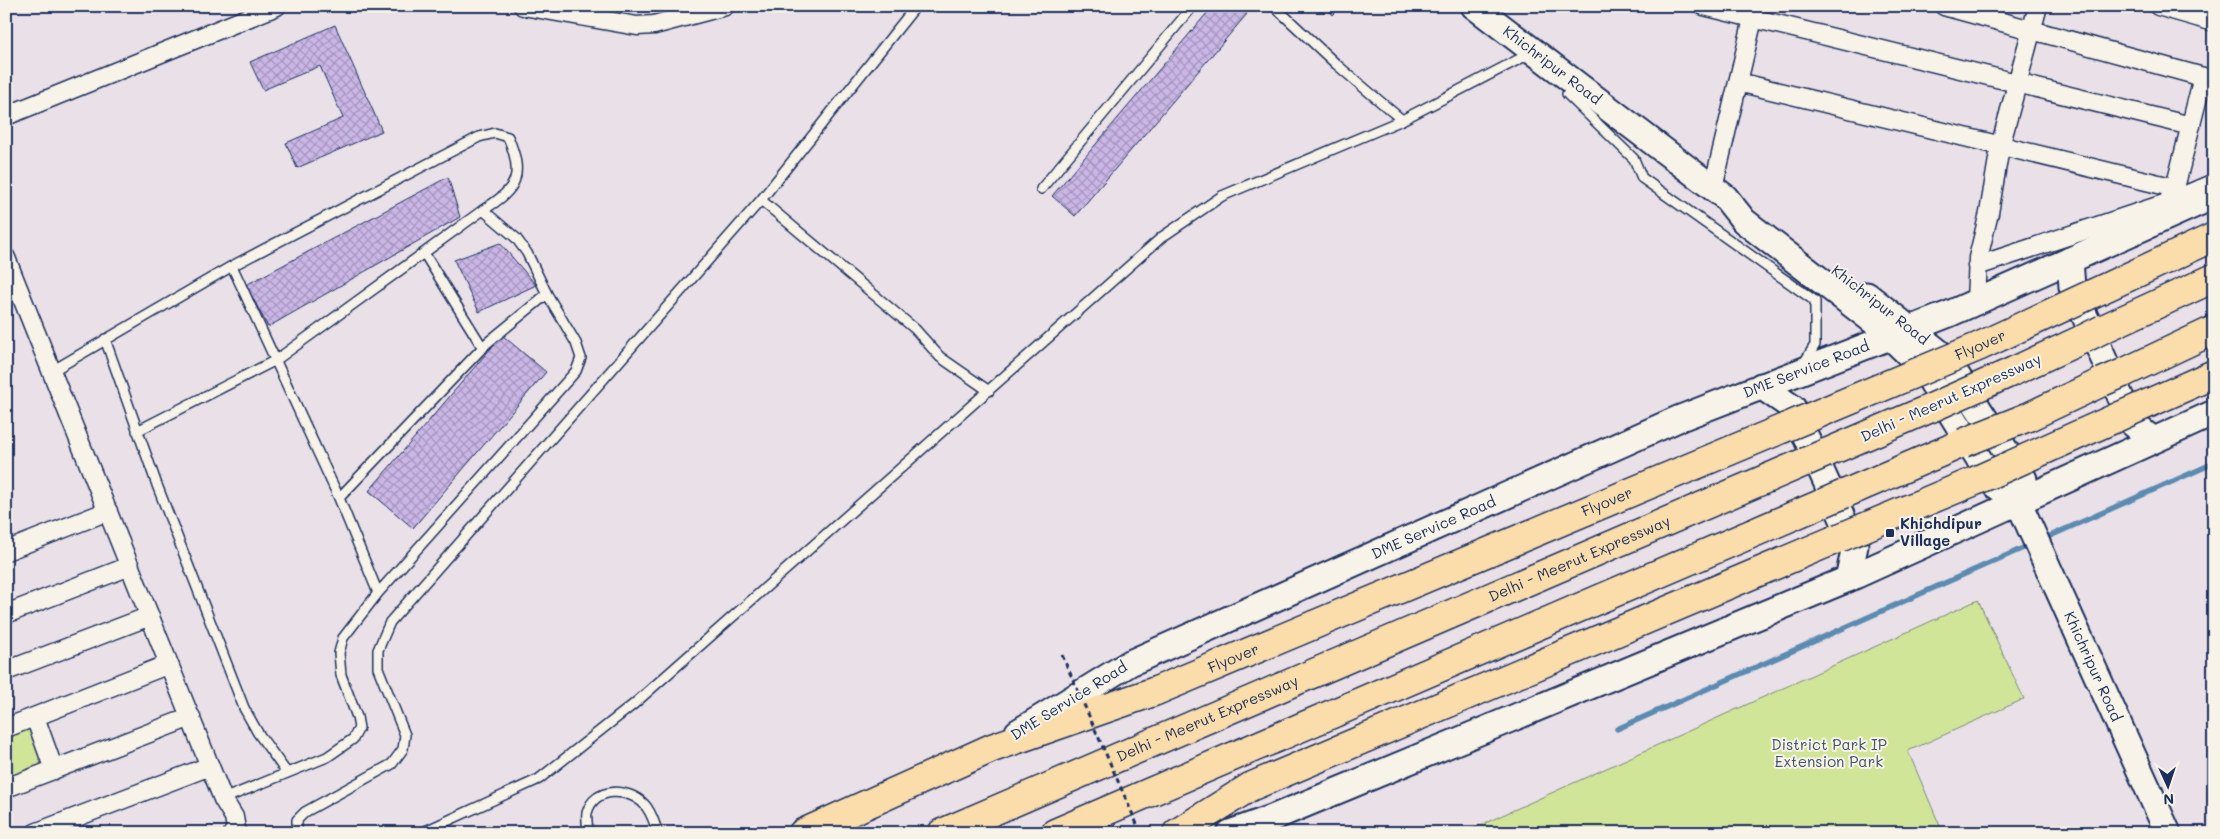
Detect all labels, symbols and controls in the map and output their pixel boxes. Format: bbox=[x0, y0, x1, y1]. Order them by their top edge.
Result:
street label: Khichripur Road bbox=[1499, 21, 1606, 109]
street label: Khichripur Road bbox=[1828, 260, 1934, 349]
street label: Flyover bbox=[1952, 324, 2009, 364]
street label: DME Service Road bbox=[1740, 335, 1872, 402]
street label: Delhi - Meerut Expressway bbox=[1857, 348, 2044, 446]
street label: Flyover bbox=[1578, 482, 1635, 521]
street label: DME Service Road bbox=[1368, 490, 1499, 563]
street label: Delhi - Meerut Expressway bbox=[1485, 510, 1673, 606]
place label: Khichdipur Village bbox=[1900, 513, 1982, 550]
marker: Khichdipur Village bbox=[1884, 527, 1896, 539]
street label: Khichripur Road bbox=[2060, 608, 2127, 724]
street label: Flyover bbox=[1204, 638, 1262, 677]
street label: DME Service Road bbox=[1006, 656, 1130, 744]
street label: Delhi - Meerut Expressway bbox=[1113, 670, 1301, 766]
park label: District Park IP Extension Park bbox=[1771, 734, 1887, 771]
north arrow bbox=[2142, 762, 2192, 812]
text: N bbox=[2163, 790, 2175, 809]

